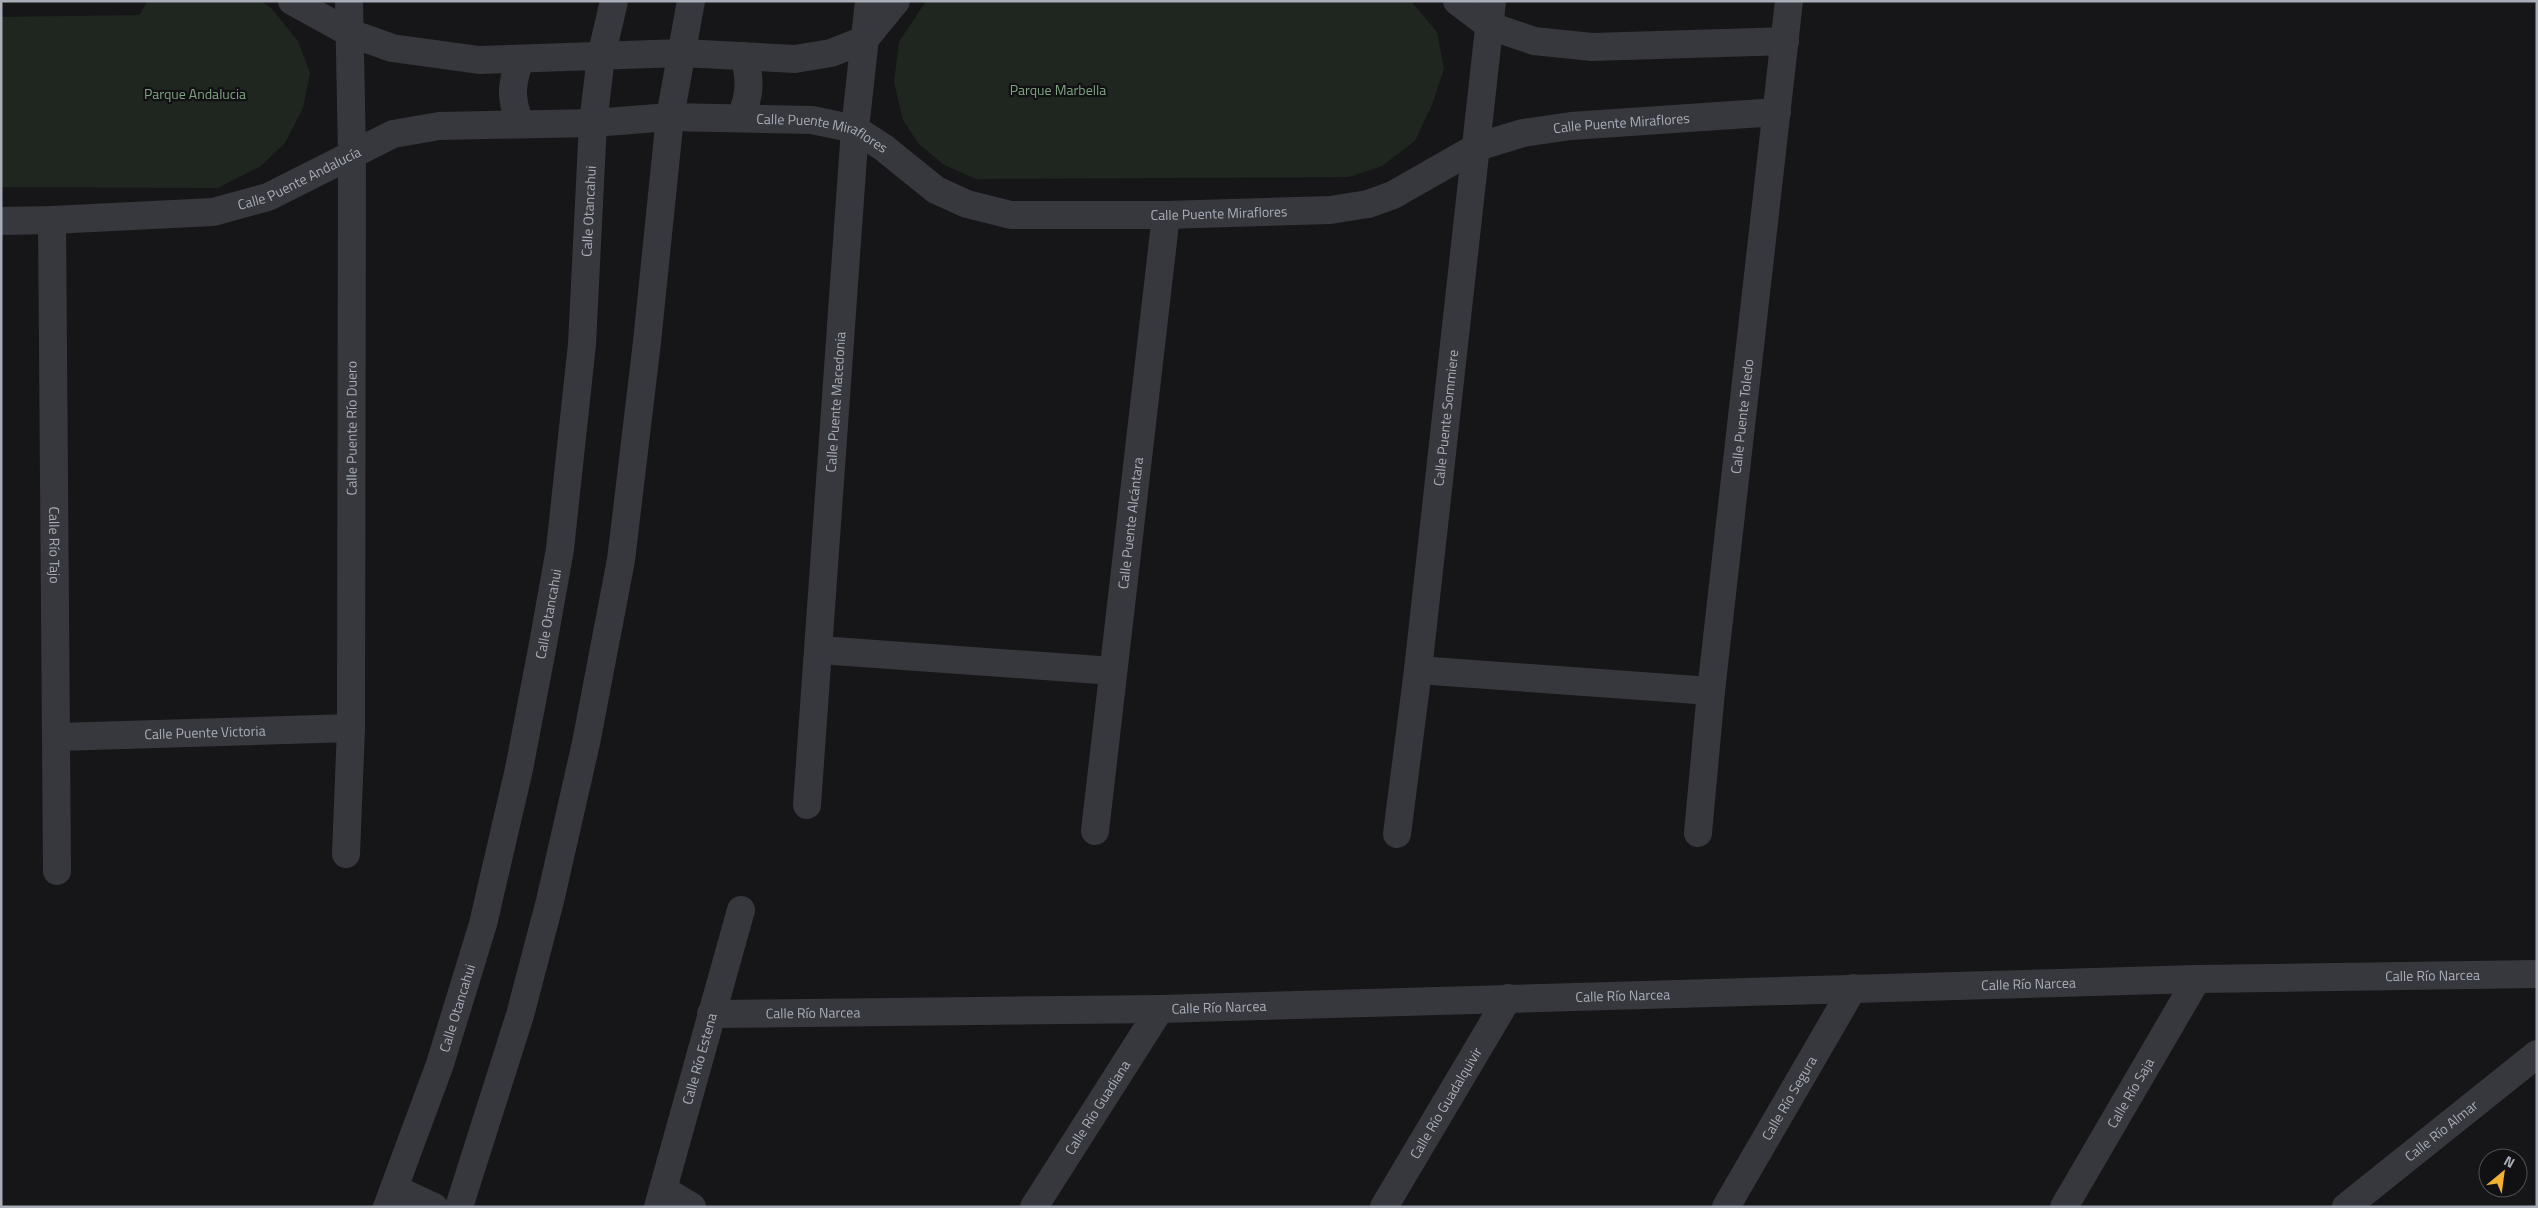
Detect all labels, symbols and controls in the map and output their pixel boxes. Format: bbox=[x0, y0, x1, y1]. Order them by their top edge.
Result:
park label: Parque Marbella bbox=[1010, 79, 1106, 100]
park label: Parque Andalucia bbox=[144, 83, 246, 104]
street label: Calle Puente Miraflores bbox=[1552, 107, 1690, 138]
street label: Calle Puente Miraflores bbox=[756, 108, 892, 158]
street label: Calle Puente Andalucía bbox=[235, 141, 364, 215]
street label: Calle Otancahui bbox=[575, 165, 601, 257]
street label: Calle Puente Miraflores bbox=[1151, 200, 1288, 225]
street label: Calle Puente Macedonia bbox=[820, 331, 851, 473]
street label: Calle Puente Sommiere bbox=[1427, 349, 1463, 487]
street label: Calle Puente Toledo bbox=[1725, 358, 1758, 475]
street label: Calle Puente Río Duero bbox=[340, 361, 362, 495]
street label: Calle Puente Alcántara bbox=[1112, 456, 1148, 590]
street label: Calle Río Tajo bbox=[44, 506, 66, 584]
street label: Calle Otancahui bbox=[529, 567, 566, 661]
street label: Calle Puente Victoria bbox=[144, 720, 266, 744]
street label: Calle Otancahui bbox=[433, 961, 480, 1055]
street label: Calle Río Narcea bbox=[2385, 964, 2480, 986]
street label: Calle Río Narcea bbox=[1981, 972, 2076, 995]
street label: Calle Río Narcea bbox=[1575, 983, 1670, 1007]
street label: Calle Río Narcea bbox=[1171, 995, 1267, 1019]
street label: Calle Río Narcea bbox=[765, 1001, 861, 1023]
street label: Calle Río Estena bbox=[676, 1010, 722, 1107]
street label: Calle Río Guadalquivir bbox=[1404, 1043, 1487, 1163]
street label: Calle Río Segura bbox=[1756, 1052, 1822, 1144]
street label: Calle Río Saja bbox=[2101, 1054, 2159, 1132]
street label: Calle Río Guadiana bbox=[1059, 1056, 1135, 1159]
street label: Calle Río Almar bbox=[2400, 1094, 2482, 1166]
north arrow bbox=[2478, 1148, 2528, 1198]
text: N bbox=[2500, 1150, 2519, 1173]

